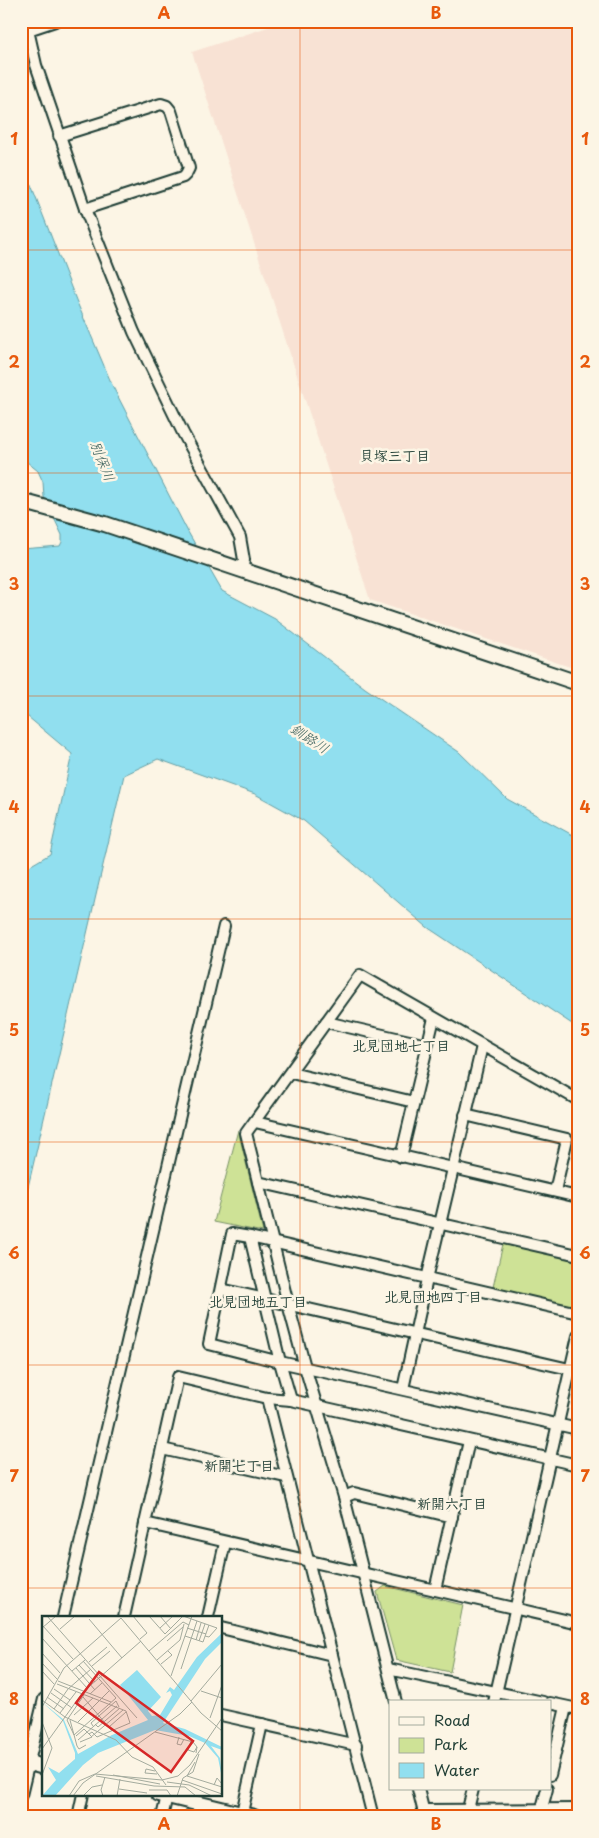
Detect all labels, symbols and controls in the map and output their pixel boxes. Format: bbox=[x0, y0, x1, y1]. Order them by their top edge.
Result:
text: A bbox=[158, 0, 171, 24]
text: B bbox=[431, 0, 442, 24]
text: 1 bbox=[10, 126, 18, 150]
text: 1 bbox=[581, 126, 589, 150]
text: 2 bbox=[8, 349, 20, 373]
text: 2 bbox=[579, 349, 591, 373]
water label: 別保川 bbox=[85, 438, 121, 484]
district label: 貝塚三丁目 bbox=[360, 445, 430, 466]
text: 3 bbox=[9, 571, 19, 595]
text: 3 bbox=[580, 571, 590, 595]
water label: 釧路川 bbox=[287, 718, 333, 758]
text: 4 bbox=[9, 794, 20, 818]
text: 4 bbox=[580, 794, 591, 818]
text: 5 bbox=[9, 1017, 19, 1041]
text: 5 bbox=[580, 1017, 590, 1041]
district label: 北見団地七丁目 bbox=[352, 1035, 450, 1056]
text: 6 bbox=[8, 1240, 20, 1264]
text: 6 bbox=[579, 1240, 591, 1264]
district label: 北見団地四丁目 bbox=[384, 1286, 482, 1307]
district label: 北見団地五丁目 bbox=[209, 1291, 307, 1312]
district label: 新開七丁目 bbox=[204, 1455, 274, 1476]
text: 7 bbox=[9, 1463, 19, 1487]
text: 7 bbox=[580, 1463, 590, 1487]
district label: 新開六丁目 bbox=[417, 1493, 487, 1514]
inset map bbox=[42, 1616, 222, 1796]
text: 8 bbox=[9, 1686, 19, 1710]
text: 8 bbox=[580, 1686, 590, 1710]
legend bbox=[389, 1700, 552, 1790]
text: Road bbox=[434, 1708, 470, 1731]
text: Park bbox=[434, 1732, 468, 1755]
text: Water bbox=[434, 1758, 479, 1781]
text: A bbox=[158, 1811, 171, 1835]
text: B bbox=[431, 1811, 442, 1835]

